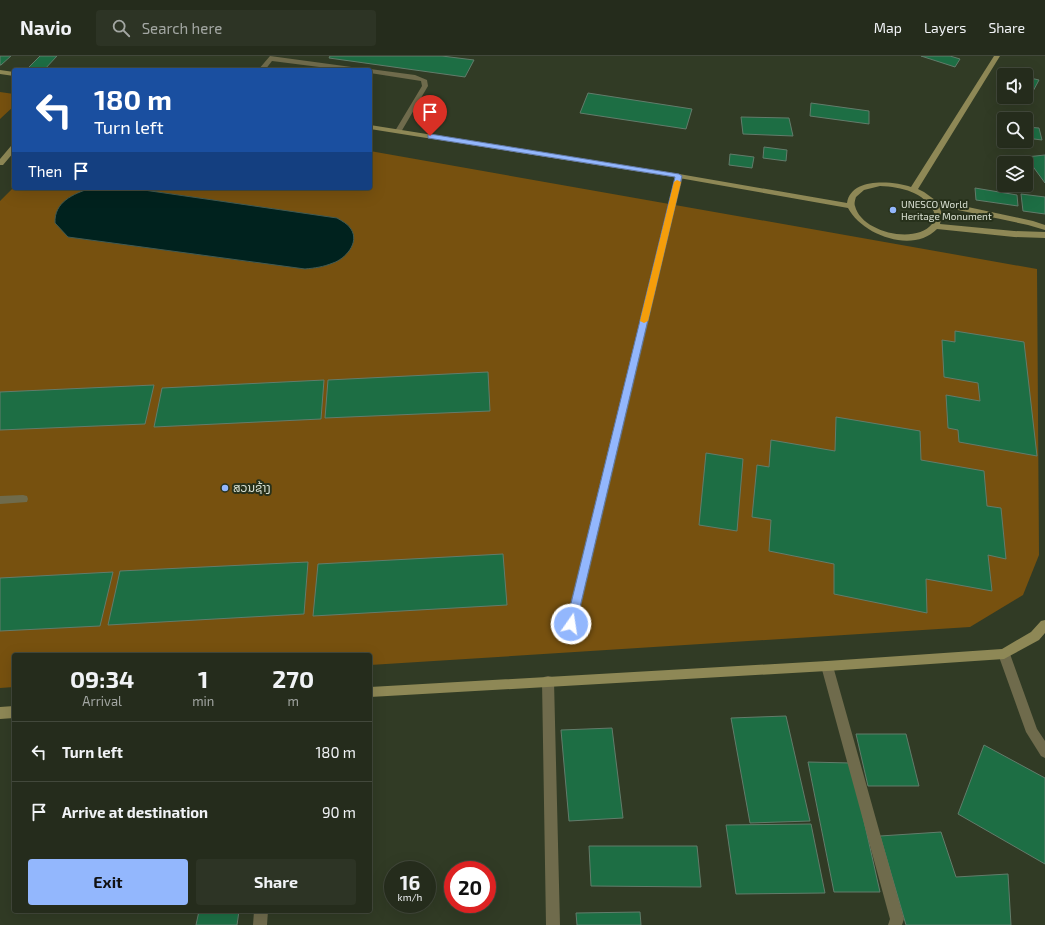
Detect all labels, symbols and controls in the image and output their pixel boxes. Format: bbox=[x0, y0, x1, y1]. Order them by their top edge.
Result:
search box bbox=[96, 10, 376, 46]
text: Navio bbox=[20, 16, 72, 39]
icon: search bbox=[110, 17, 132, 39]
text: Search here bbox=[142, 19, 222, 37]
text: Map bbox=[874, 19, 902, 36]
text: Layers bbox=[924, 19, 966, 36]
text: Share bbox=[988, 19, 1025, 36]
map controls bbox=[997, 68, 1033, 192]
button: sound bbox=[997, 68, 1033, 104]
text: 180 m bbox=[94, 82, 172, 116]
icon: left bbox=[28, 84, 80, 136]
pin bbox=[413, 95, 447, 136]
icon: arrive bbox=[419, 101, 441, 123]
button: search bbox=[997, 112, 1033, 148]
text: Turn left bbox=[94, 116, 164, 138]
button: layers bbox=[997, 156, 1033, 192]
icon: arrive bbox=[70, 160, 92, 182]
text: Then bbox=[28, 162, 62, 180]
place label: UNESCO World Heritage Monument bbox=[901, 198, 992, 222]
marker: UNESCO World Heritage Monument bbox=[888, 205, 898, 215]
place label: ສວນຊ້າງ bbox=[233, 480, 271, 494]
marker: ສວນຊ້າງ bbox=[220, 483, 230, 493]
position arrow bbox=[550, 603, 592, 645]
text: 09:34 bbox=[70, 664, 134, 693]
text: 1 bbox=[198, 664, 208, 693]
text: 270 bbox=[272, 664, 314, 693]
text: Arrival bbox=[82, 693, 122, 709]
text: min bbox=[192, 693, 214, 709]
text: m bbox=[288, 693, 299, 709]
icon: left bbox=[28, 741, 50, 763]
text: Turn left bbox=[62, 743, 123, 761]
text: 180 m bbox=[315, 743, 356, 761]
icon: arrive bbox=[28, 801, 50, 823]
text: Arrive at destination bbox=[62, 803, 208, 821]
text: 90 m bbox=[322, 803, 356, 821]
button: Exit bbox=[28, 859, 188, 905]
button: Share bbox=[196, 859, 356, 905]
speed limit sign: 20 bbox=[444, 861, 496, 913]
text: 16 bbox=[400, 870, 420, 894]
text: km/h bbox=[398, 891, 422, 903]

